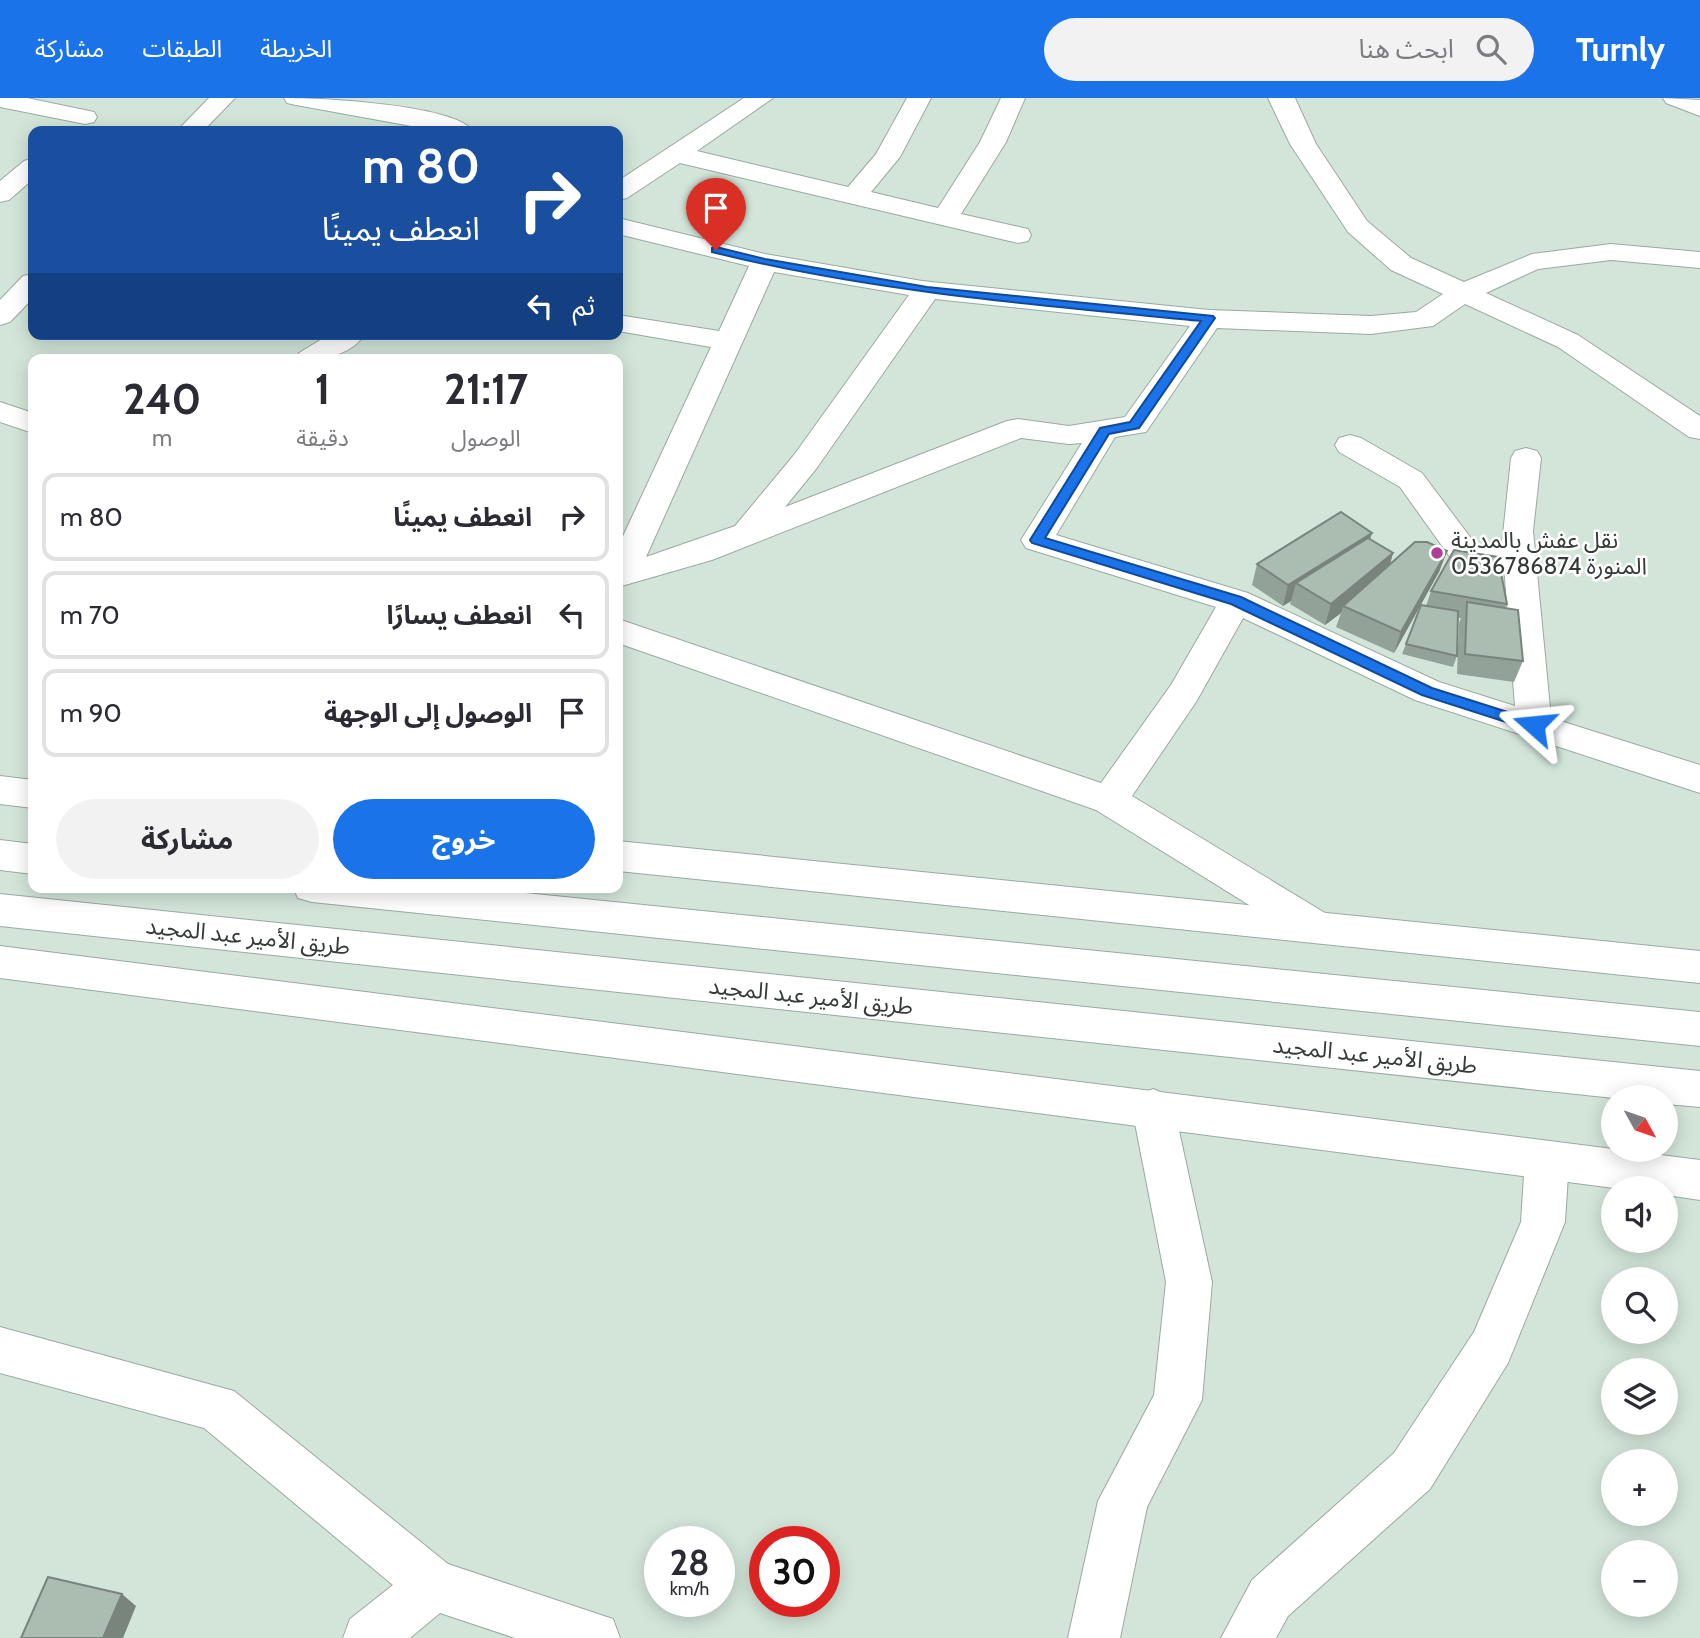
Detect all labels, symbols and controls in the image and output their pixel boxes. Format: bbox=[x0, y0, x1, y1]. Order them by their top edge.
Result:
search box bbox=[1044, 18, 1534, 81]
text: Turnly bbox=[1576, 29, 1665, 69]
icon: search bbox=[1472, 30, 1510, 68]
text: ابحث هنا bbox=[1358, 33, 1454, 65]
text: مشاركة bbox=[35, 34, 104, 63]
text: الطبقات bbox=[142, 34, 222, 63]
text: الخريطة bbox=[260, 34, 332, 63]
text: 80 m bbox=[362, 136, 480, 195]
icon: right bbox=[504, 154, 595, 245]
pin bbox=[686, 178, 746, 250]
icon: arrive bbox=[697, 189, 735, 227]
text: انعطف يمينًا bbox=[322, 209, 480, 248]
icon: left bbox=[521, 287, 559, 325]
text: ثم bbox=[573, 290, 595, 322]
text: 1 bbox=[315, 363, 330, 415]
text: 21:17 bbox=[444, 363, 528, 415]
text: 240 bbox=[123, 373, 201, 425]
text: m bbox=[152, 424, 172, 452]
text: دقيقة bbox=[296, 424, 349, 452]
text: الوصول bbox=[451, 424, 521, 452]
icon: right bbox=[553, 498, 591, 536]
text: 80 m bbox=[60, 501, 123, 533]
text: انعطف يمينًا bbox=[393, 501, 532, 533]
place label: نقل عفش بالمدينة المنورة 0536786874 bbox=[1451, 526, 1647, 580]
marker: نقل عفش بالمدينة المنورة 0536786874 bbox=[1429, 545, 1445, 561]
icon: left bbox=[553, 596, 591, 634]
text: 70 m bbox=[60, 599, 120, 631]
text: انعطف يسارًا bbox=[386, 599, 532, 631]
position arrow bbox=[1497, 688, 1571, 762]
icon: arrive bbox=[553, 694, 591, 732]
text: 90 m bbox=[60, 697, 122, 729]
text: الوصول إلى الوجهة bbox=[324, 697, 532, 729]
button: مشاركة bbox=[56, 799, 319, 879]
button: خروج bbox=[333, 799, 595, 879]
street label: طريق الأمير عبد المجيد bbox=[144, 911, 352, 961]
street label: طريق الأمير عبد المجيد bbox=[707, 971, 915, 1021]
street label: طريق الأمير عبد المجيد bbox=[1271, 1030, 1479, 1080]
north arrow bbox=[1601, 1085, 1678, 1162]
map controls bbox=[1601, 1085, 1678, 1617]
button: sound bbox=[1601, 1176, 1678, 1253]
button: search bbox=[1601, 1267, 1678, 1344]
button: layers bbox=[1601, 1358, 1678, 1435]
button: + bbox=[1601, 1449, 1678, 1526]
speed limit sign: 30 bbox=[749, 1526, 840, 1617]
button: − bbox=[1601, 1540, 1678, 1617]
text: 28 bbox=[670, 1541, 709, 1584]
text: km/h bbox=[670, 1578, 709, 1600]

